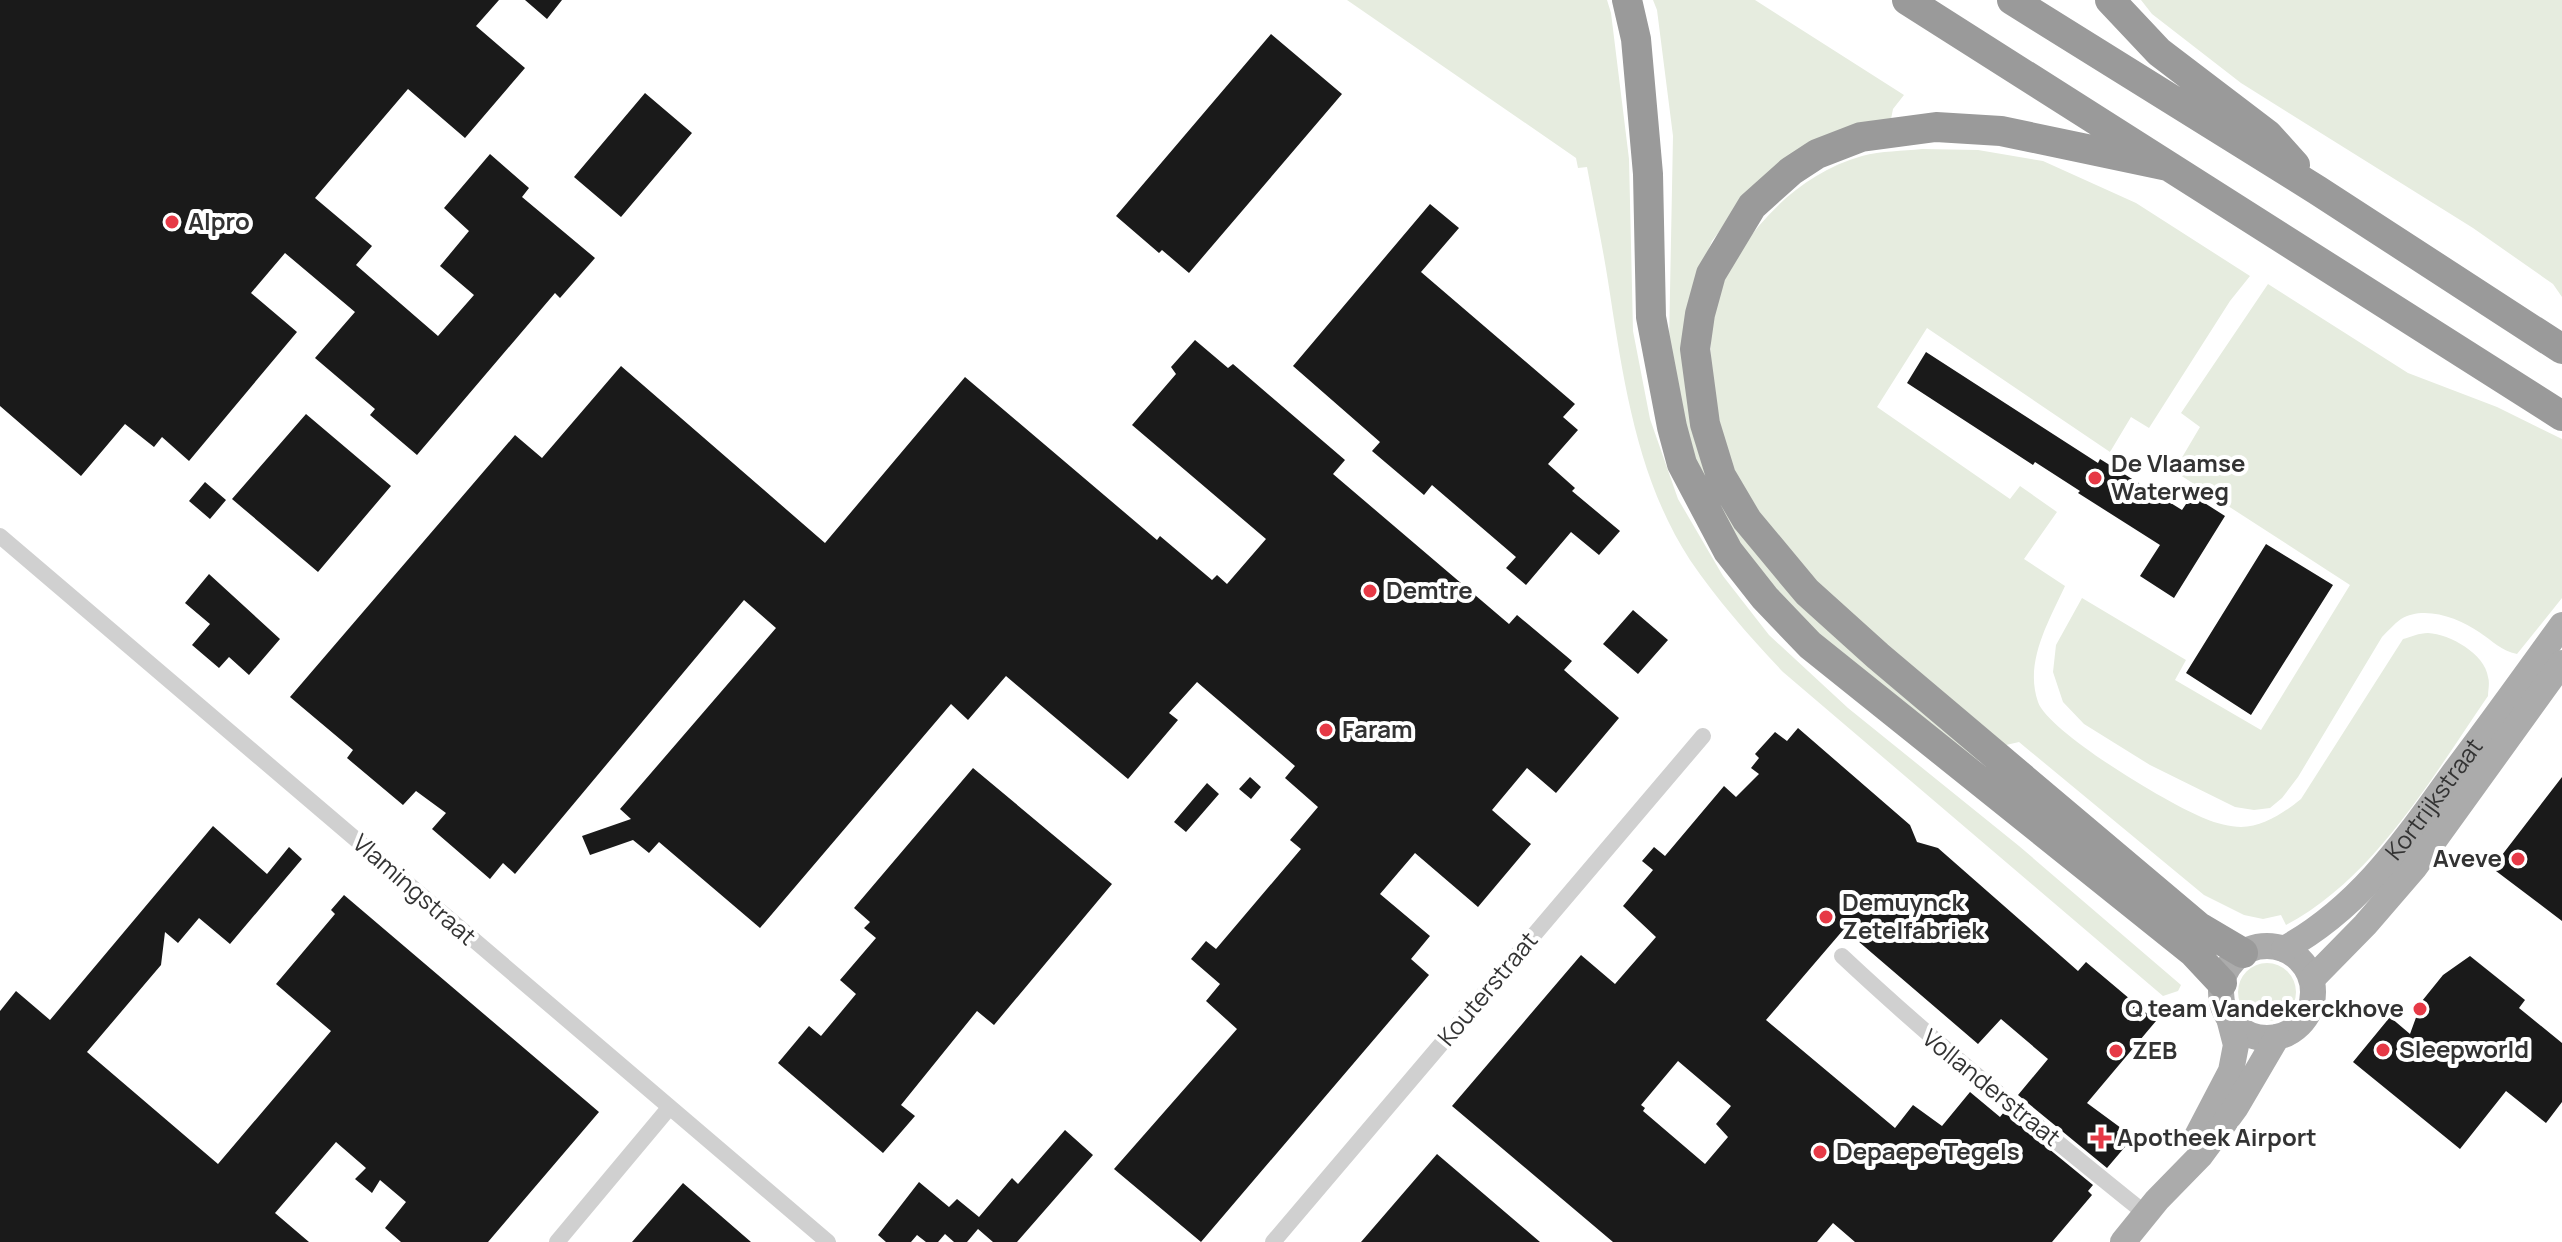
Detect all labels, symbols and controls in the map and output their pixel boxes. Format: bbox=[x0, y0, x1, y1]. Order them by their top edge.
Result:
place label: Alpro bbox=[188, 204, 250, 237]
marker: Alpro bbox=[163, 213, 181, 231]
place label: De Vlaamse Waterweg bbox=[2111, 446, 2245, 507]
marker: De Vlaamse Waterweg bbox=[2086, 469, 2104, 487]
place label: Demtre bbox=[1386, 573, 1473, 606]
marker: Demtre bbox=[1361, 582, 1379, 600]
place label: Faram bbox=[1342, 712, 1413, 745]
marker: Faram bbox=[1317, 721, 1335, 739]
street label: Kortrijkstraat bbox=[2377, 731, 2489, 867]
street label: Vlamingstraat bbox=[346, 826, 484, 952]
place label: Aveve bbox=[2433, 841, 2502, 874]
marker: Aveve bbox=[2509, 850, 2527, 868]
place label: Demuynck Zetelfabriek bbox=[1842, 885, 1985, 946]
marker: Demuynck Zetelfabriek bbox=[1817, 908, 1835, 926]
street label: Kouterstraat bbox=[1429, 924, 1544, 1052]
place label: Q team Vandekerckhove bbox=[2125, 991, 2404, 1024]
marker: Q team Vandekerckhove bbox=[2411, 1000, 2429, 1018]
street label: Vollanderstraat bbox=[1916, 1021, 2068, 1153]
place label: Sleepworld bbox=[2399, 1032, 2529, 1065]
place label: ZEB bbox=[2132, 1033, 2177, 1066]
marker: Sleepworld bbox=[2374, 1041, 2392, 1059]
marker: ZEB bbox=[2107, 1042, 2125, 1060]
place label: Apotheek Airport bbox=[2117, 1120, 2317, 1153]
marker: Apotheek Airport bbox=[2092, 1129, 2110, 1147]
place label: Depaepe Tegels bbox=[1836, 1134, 2020, 1167]
marker: Depaepe Tegels bbox=[1811, 1143, 1829, 1161]

